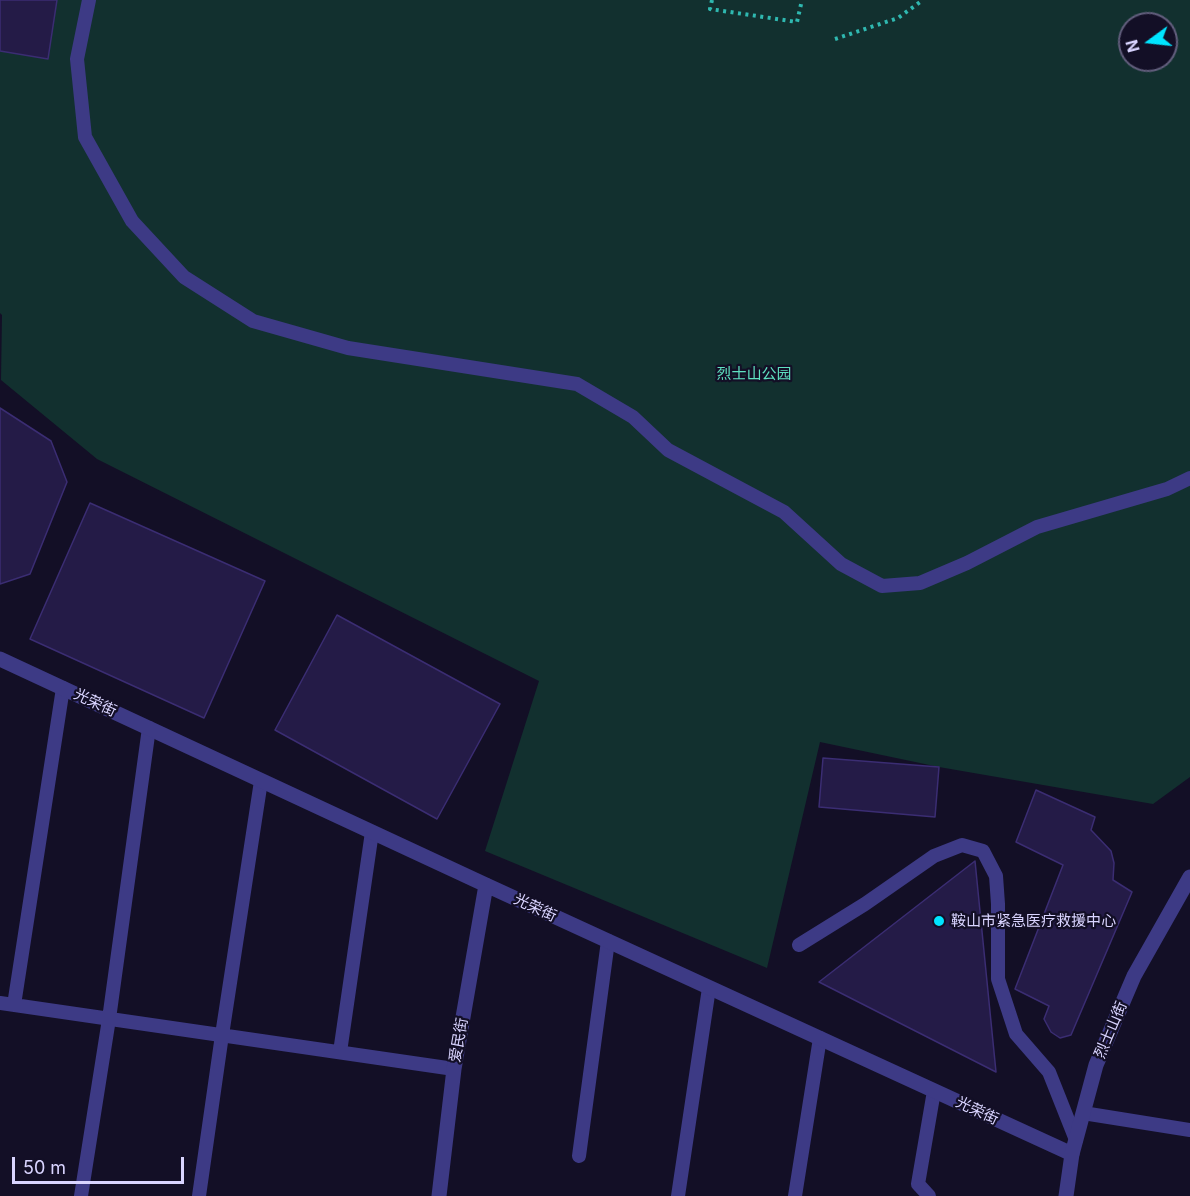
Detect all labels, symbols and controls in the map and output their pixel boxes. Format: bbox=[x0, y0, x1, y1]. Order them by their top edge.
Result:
north arrow bbox=[1118, 12, 1178, 72]
text: N bbox=[1121, 38, 1144, 55]
park label: 烈士山公园 bbox=[717, 365, 791, 383]
street label: 光荣街 bbox=[71, 685, 119, 721]
street label: 光荣街 bbox=[511, 890, 559, 926]
place label: 鞍山市紧急医疗救援中心 bbox=[951, 912, 1116, 930]
marker: 鞍山市紧急医疗救援中心 bbox=[932, 914, 946, 928]
street label: 烈士山街 bbox=[1091, 999, 1131, 1061]
street label: 爱民街 bbox=[446, 1016, 472, 1064]
street label: 光荣街 bbox=[953, 1093, 1001, 1129]
scale bar bbox=[15, 1145, 188, 1183]
text: 50 m bbox=[23, 1157, 66, 1178]

